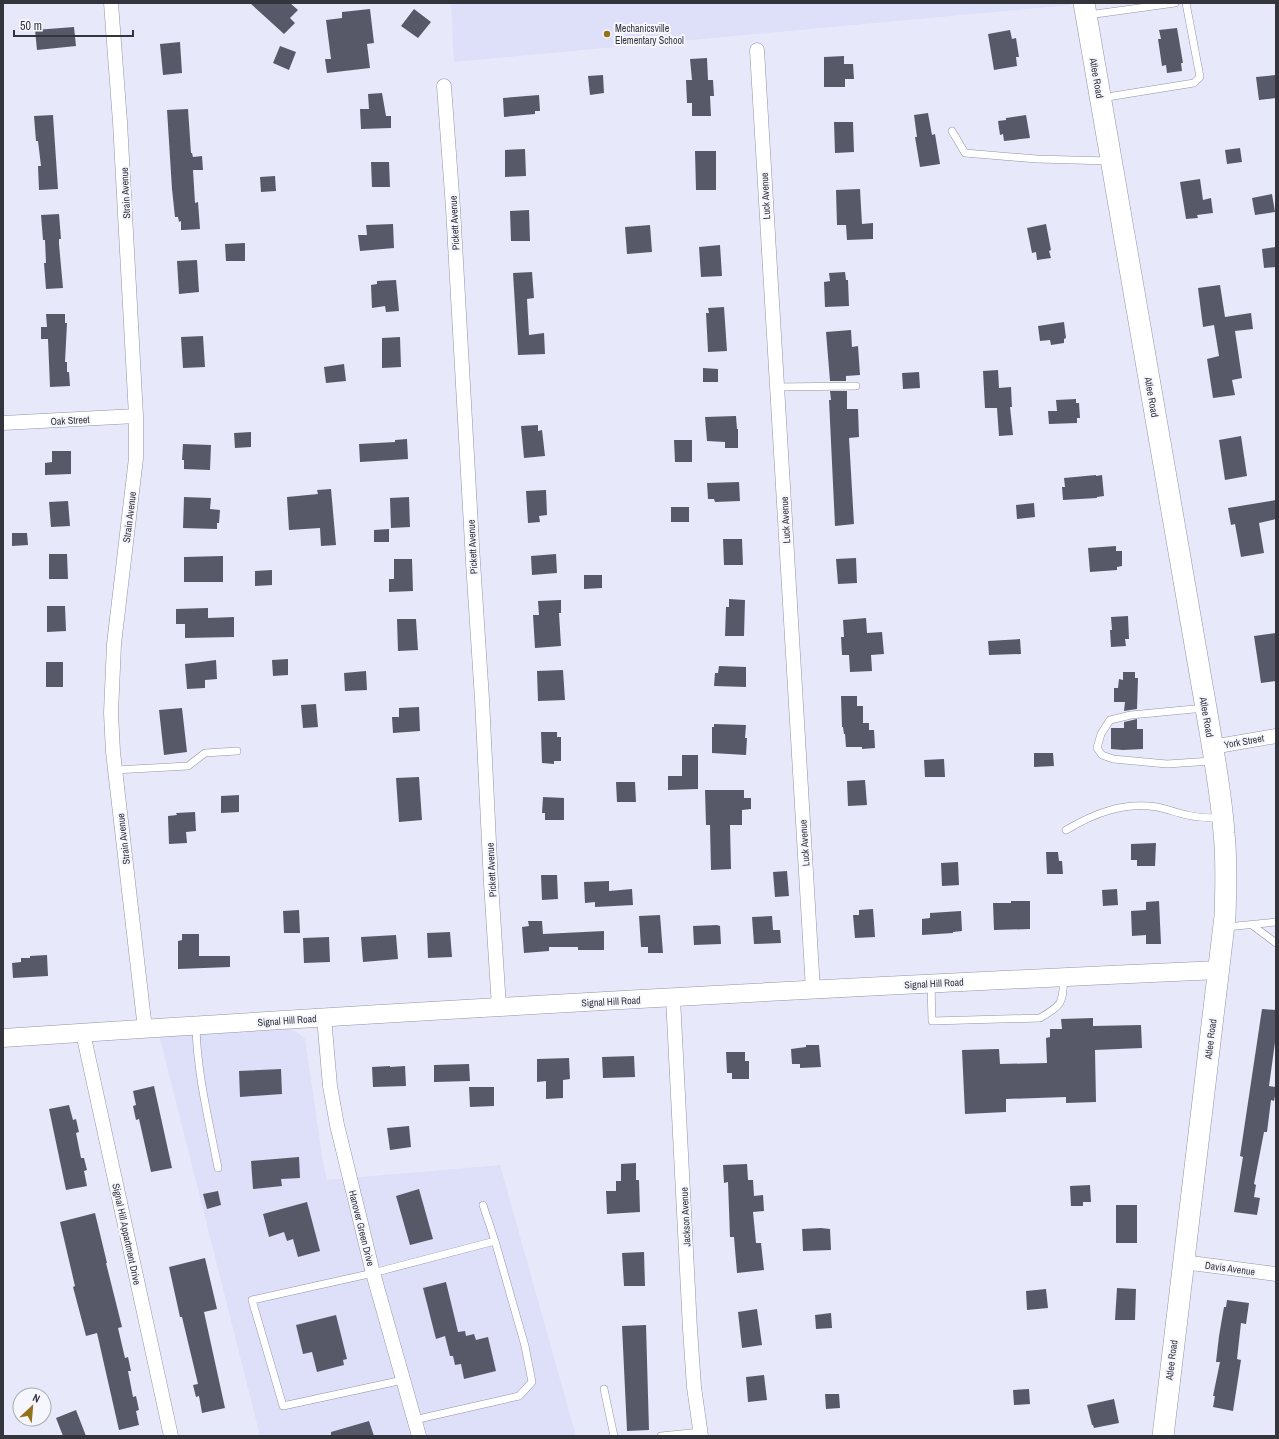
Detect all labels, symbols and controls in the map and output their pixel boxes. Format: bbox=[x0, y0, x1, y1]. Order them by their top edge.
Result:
scale bar bbox=[14, 12, 133, 38]
text: 50 m bbox=[20, 18, 42, 34]
place label: Mechanicsville Elementary School bbox=[615, 22, 684, 47]
marker: Mechanicsville Elementary School bbox=[602, 29, 612, 39]
street label: Atlee Road bbox=[1086, 56, 1106, 99]
street label: Strain Avenue bbox=[118, 167, 133, 219]
street label: Luck Avenue bbox=[758, 172, 773, 220]
street label: Pickett Avenue bbox=[447, 195, 462, 251]
street label: Atlee Road bbox=[1141, 375, 1161, 418]
street label: Oak Street bbox=[50, 413, 91, 428]
street label: Strain Avenue bbox=[120, 490, 139, 543]
street label: Luck Avenue bbox=[778, 496, 793, 544]
street label: Pickett Avenue bbox=[465, 519, 480, 575]
street label: Atlee Road bbox=[1196, 695, 1216, 738]
street label: York Street bbox=[1223, 731, 1266, 751]
street label: Strain Avenue bbox=[114, 812, 133, 865]
street label: Luck Avenue bbox=[796, 819, 813, 867]
street label: Pickett Avenue bbox=[484, 842, 499, 898]
street label: Signal Hill Road bbox=[904, 975, 964, 992]
street label: Signal Hill Road bbox=[581, 993, 641, 1010]
street label: Signal Hill Road bbox=[257, 1012, 317, 1029]
street label: Atlee Road bbox=[1201, 1018, 1219, 1061]
street label: Signal Hill Appartment Drive bbox=[109, 1182, 144, 1286]
street label: Jackson Avenue bbox=[677, 1186, 694, 1247]
street label: Hanover Green Drive bbox=[346, 1189, 377, 1268]
street label: Davis Avenue bbox=[1204, 1259, 1256, 1279]
street label: Atlee Road bbox=[1162, 1339, 1180, 1382]
north arrow bbox=[12, 1387, 52, 1427]
text: N bbox=[30, 1390, 42, 1406]

